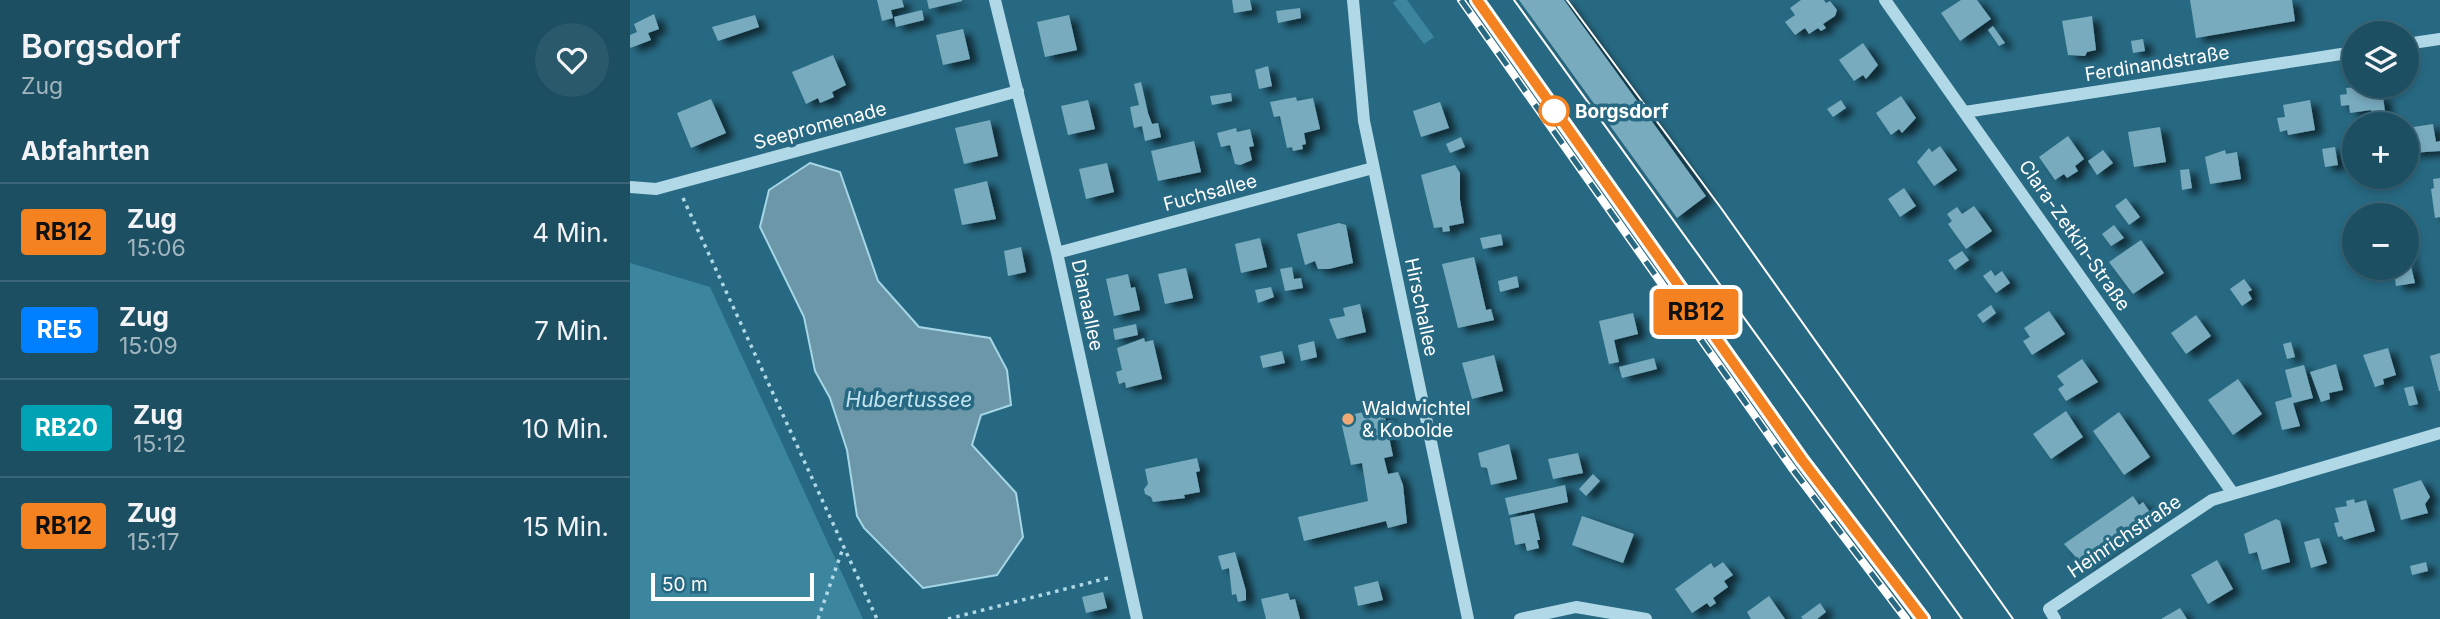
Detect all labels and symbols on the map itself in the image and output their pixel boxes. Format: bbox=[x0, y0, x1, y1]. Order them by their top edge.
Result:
street label: Ferdinandstraße bbox=[2083, 41, 2231, 86]
marker: Borgsdorf bbox=[1539, 96, 1569, 126]
street label: Seepromenade bbox=[751, 97, 889, 154]
place label: Borgsdorf bbox=[1575, 100, 1669, 123]
street label: Clara-Zetkin-Straße bbox=[2014, 155, 2135, 315]
street label: Fuchsallee bbox=[1161, 169, 1259, 216]
street label: Hirschallee bbox=[1400, 256, 1443, 358]
street label: Dianaallee bbox=[1067, 257, 1108, 353]
line badge: RB12 bbox=[1647, 289, 1745, 335]
water label: Hubertussee bbox=[846, 387, 972, 412]
place label: Waldwichtel & Kobolde bbox=[1362, 397, 1471, 442]
marker: Waldwichtel & Kobolde bbox=[1340, 411, 1356, 427]
street label: Heinrichstraße bbox=[2063, 490, 2185, 583]
scale bar bbox=[651, 570, 814, 602]

